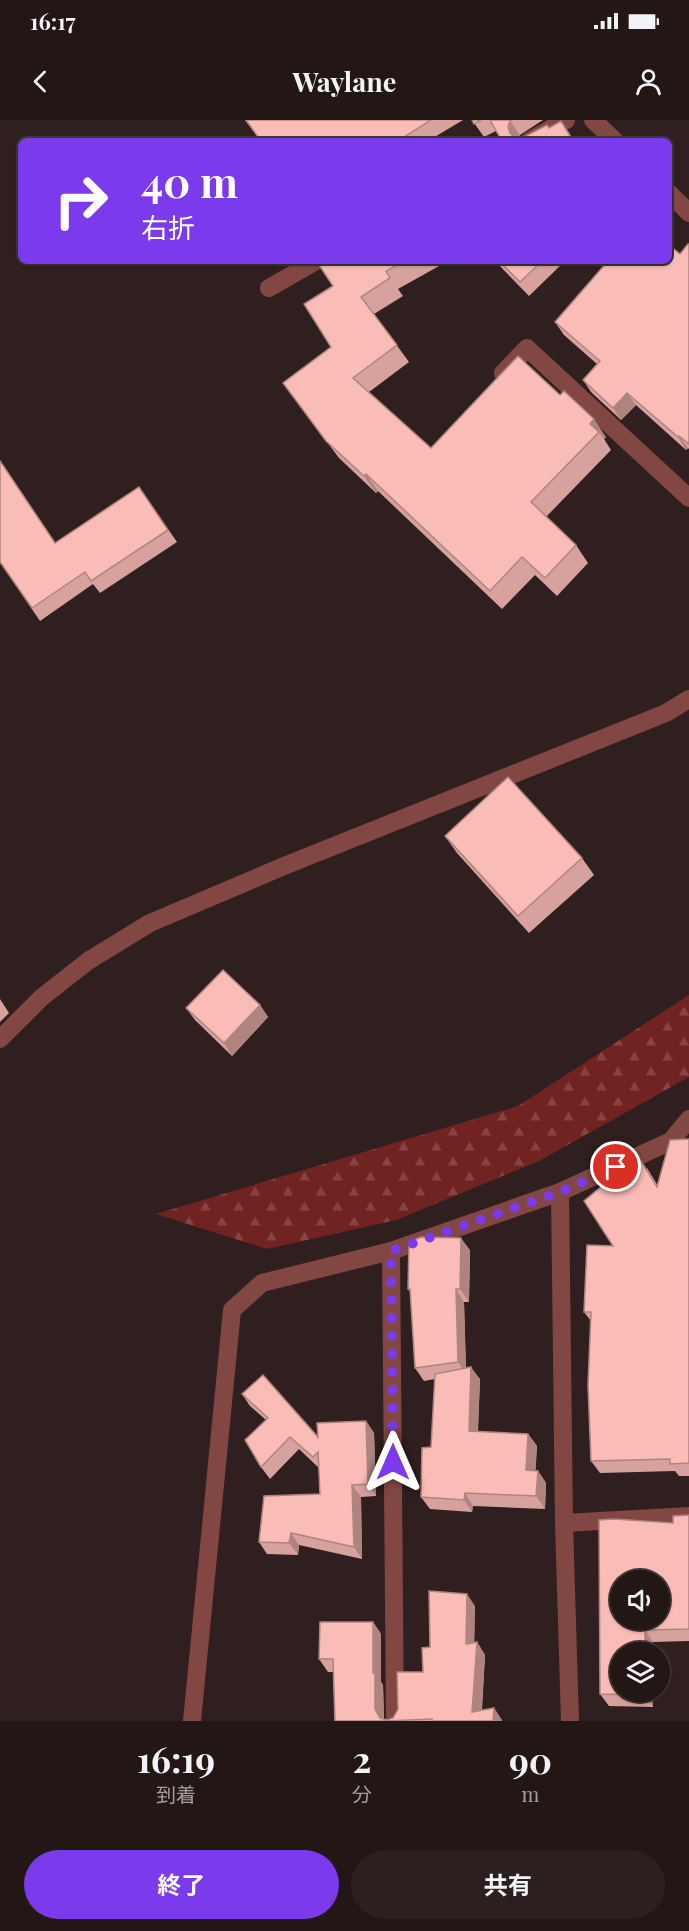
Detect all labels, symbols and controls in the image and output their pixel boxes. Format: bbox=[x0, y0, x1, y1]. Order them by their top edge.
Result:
text: 16:17 bbox=[30, 6, 76, 36]
text: Waylane bbox=[293, 63, 396, 99]
icon: back bbox=[24, 65, 57, 98]
icon: person bbox=[632, 65, 665, 98]
text: 40 m bbox=[141, 153, 238, 209]
icon: right bbox=[42, 162, 120, 240]
text: 右折 bbox=[141, 209, 195, 245]
pin bbox=[590, 1141, 641, 1192]
icon: arrive bbox=[599, 1150, 632, 1183]
position arrow bbox=[361, 1430, 425, 1494]
map controls bbox=[610, 1570, 670, 1702]
button: sound bbox=[610, 1570, 670, 1630]
button: layers bbox=[610, 1642, 670, 1702]
text: 16:19 bbox=[137, 1734, 215, 1782]
text: 2 bbox=[353, 1734, 371, 1782]
text: 90 bbox=[509, 1735, 552, 1783]
text: 到着 bbox=[156, 1780, 196, 1807]
text: 分 bbox=[352, 1780, 372, 1807]
text: m bbox=[522, 1780, 539, 1807]
button: 終了 bbox=[24, 1850, 339, 1919]
button: 共有 bbox=[351, 1850, 665, 1919]

